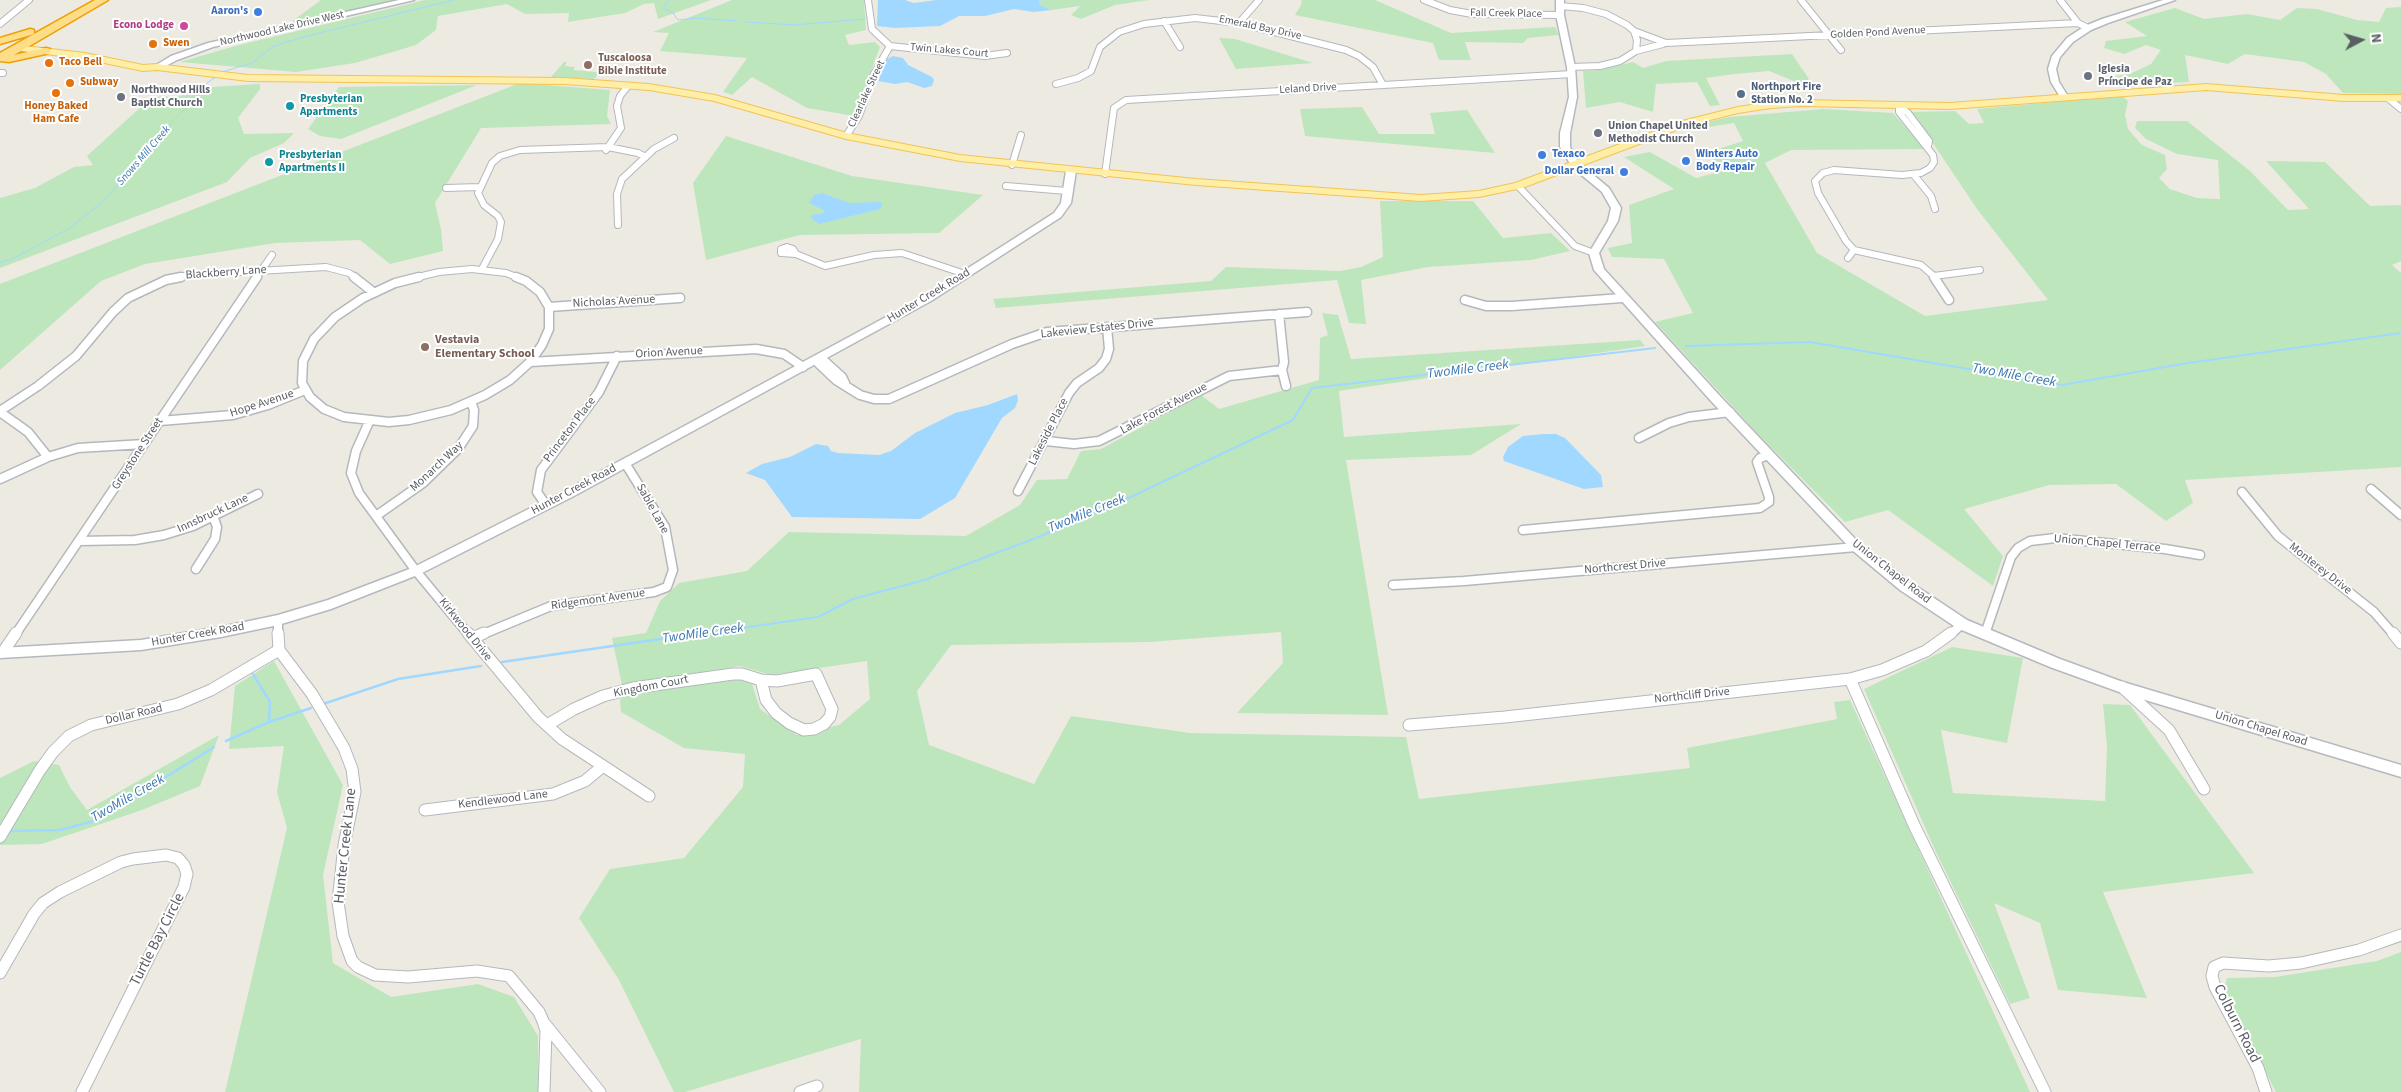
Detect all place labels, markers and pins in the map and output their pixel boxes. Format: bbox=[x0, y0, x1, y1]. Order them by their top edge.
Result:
place label: Aaron's bbox=[211, 5, 248, 19]
marker: Aaron's bbox=[252, 6, 264, 18]
place label: Econo Lodge bbox=[113, 19, 174, 33]
marker: Econo Lodge bbox=[178, 20, 190, 32]
place label: Swen bbox=[163, 37, 190, 51]
marker: Swen bbox=[147, 38, 159, 50]
place label: Tuscaloosa Bible Institute bbox=[598, 52, 667, 78]
place label: Taco Bell bbox=[59, 56, 102, 70]
marker: Taco Bell bbox=[43, 57, 55, 69]
marker: Tuscaloosa Bible Institute bbox=[582, 59, 594, 71]
place label: Iglesia Príncipe de Paz bbox=[2098, 63, 2172, 89]
marker: Iglesia Príncipe de Paz bbox=[2082, 70, 2094, 82]
place label: Subway bbox=[80, 76, 119, 90]
marker: Subway bbox=[64, 77, 76, 89]
place label: Northport Fire Station No. 2 bbox=[1751, 81, 1821, 107]
place label: Northwood Hills Baptist Church bbox=[131, 84, 210, 110]
marker: Honey Baked Ham Cafe bbox=[50, 87, 62, 99]
marker: Northport Fire Station No. 2 bbox=[1735, 88, 1747, 100]
marker: Northwood Hills Baptist Church bbox=[115, 91, 127, 103]
place label: Presbyterian Apartments bbox=[300, 93, 363, 119]
place label: Honey Baked Ham Cafe bbox=[24, 100, 88, 126]
marker: Presbyterian Apartments bbox=[284, 100, 296, 112]
place label: Union Chapel United Methodist Church bbox=[1608, 120, 1708, 146]
marker: Union Chapel United Methodist Church bbox=[1592, 127, 1604, 139]
place label: Texaco bbox=[1552, 148, 1585, 162]
place label: Winters Auto Body Repair bbox=[1696, 148, 1758, 174]
place label: Presbyterian Apartments II bbox=[279, 149, 345, 175]
marker: Texaco bbox=[1536, 149, 1548, 161]
marker: Winters Auto Body Repair bbox=[1680, 155, 1692, 167]
marker: Presbyterian Apartments II bbox=[263, 156, 275, 168]
place label: Dollar General bbox=[1545, 165, 1614, 179]
marker: Dollar General bbox=[1618, 166, 1630, 178]
place label: Vestavia Elementary School bbox=[435, 333, 535, 361]
marker: Vestavia Elementary School bbox=[419, 341, 431, 353]

